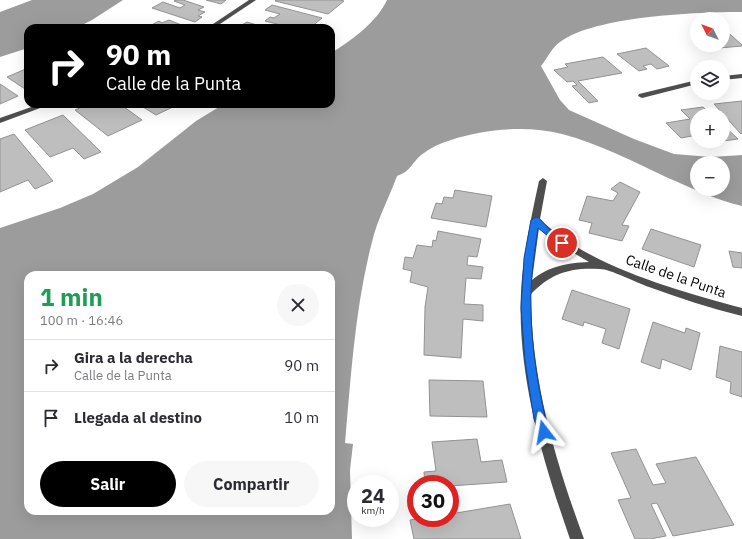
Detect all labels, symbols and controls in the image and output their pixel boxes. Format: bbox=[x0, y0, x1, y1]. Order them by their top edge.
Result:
north arrow bbox=[690, 12, 730, 52]
map controls bbox=[690, 12, 730, 196]
text: 90 m bbox=[106, 36, 171, 73]
icon: right bbox=[40, 40, 92, 92]
button: layers bbox=[690, 60, 730, 100]
text: Calle de la Punta bbox=[106, 72, 241, 95]
button: + bbox=[690, 108, 730, 148]
button: − bbox=[690, 156, 730, 196]
pin bbox=[545, 226, 579, 260]
icon: arrive bbox=[551, 232, 573, 254]
street label: Calle de la Punta bbox=[623, 250, 729, 302]
text: 1 min bbox=[40, 281, 103, 313]
button: close bbox=[277, 284, 319, 326]
text: 100 m · 16:46 bbox=[40, 312, 123, 329]
text: Gira a la derecha bbox=[74, 348, 193, 367]
icon: right bbox=[40, 355, 62, 377]
text: 90 m bbox=[284, 356, 319, 375]
text: Calle de la Punta bbox=[74, 367, 172, 384]
icon: arrive bbox=[40, 407, 62, 429]
text: Llegada al destino bbox=[74, 408, 202, 427]
text: 10 m bbox=[284, 408, 319, 427]
position arrow bbox=[523, 411, 565, 453]
button: Salir bbox=[40, 461, 176, 507]
button: Compartir bbox=[184, 461, 319, 507]
speed limit sign: 30 bbox=[407, 475, 459, 527]
text: 24 bbox=[361, 482, 385, 509]
text: km/h bbox=[361, 504, 385, 517]

